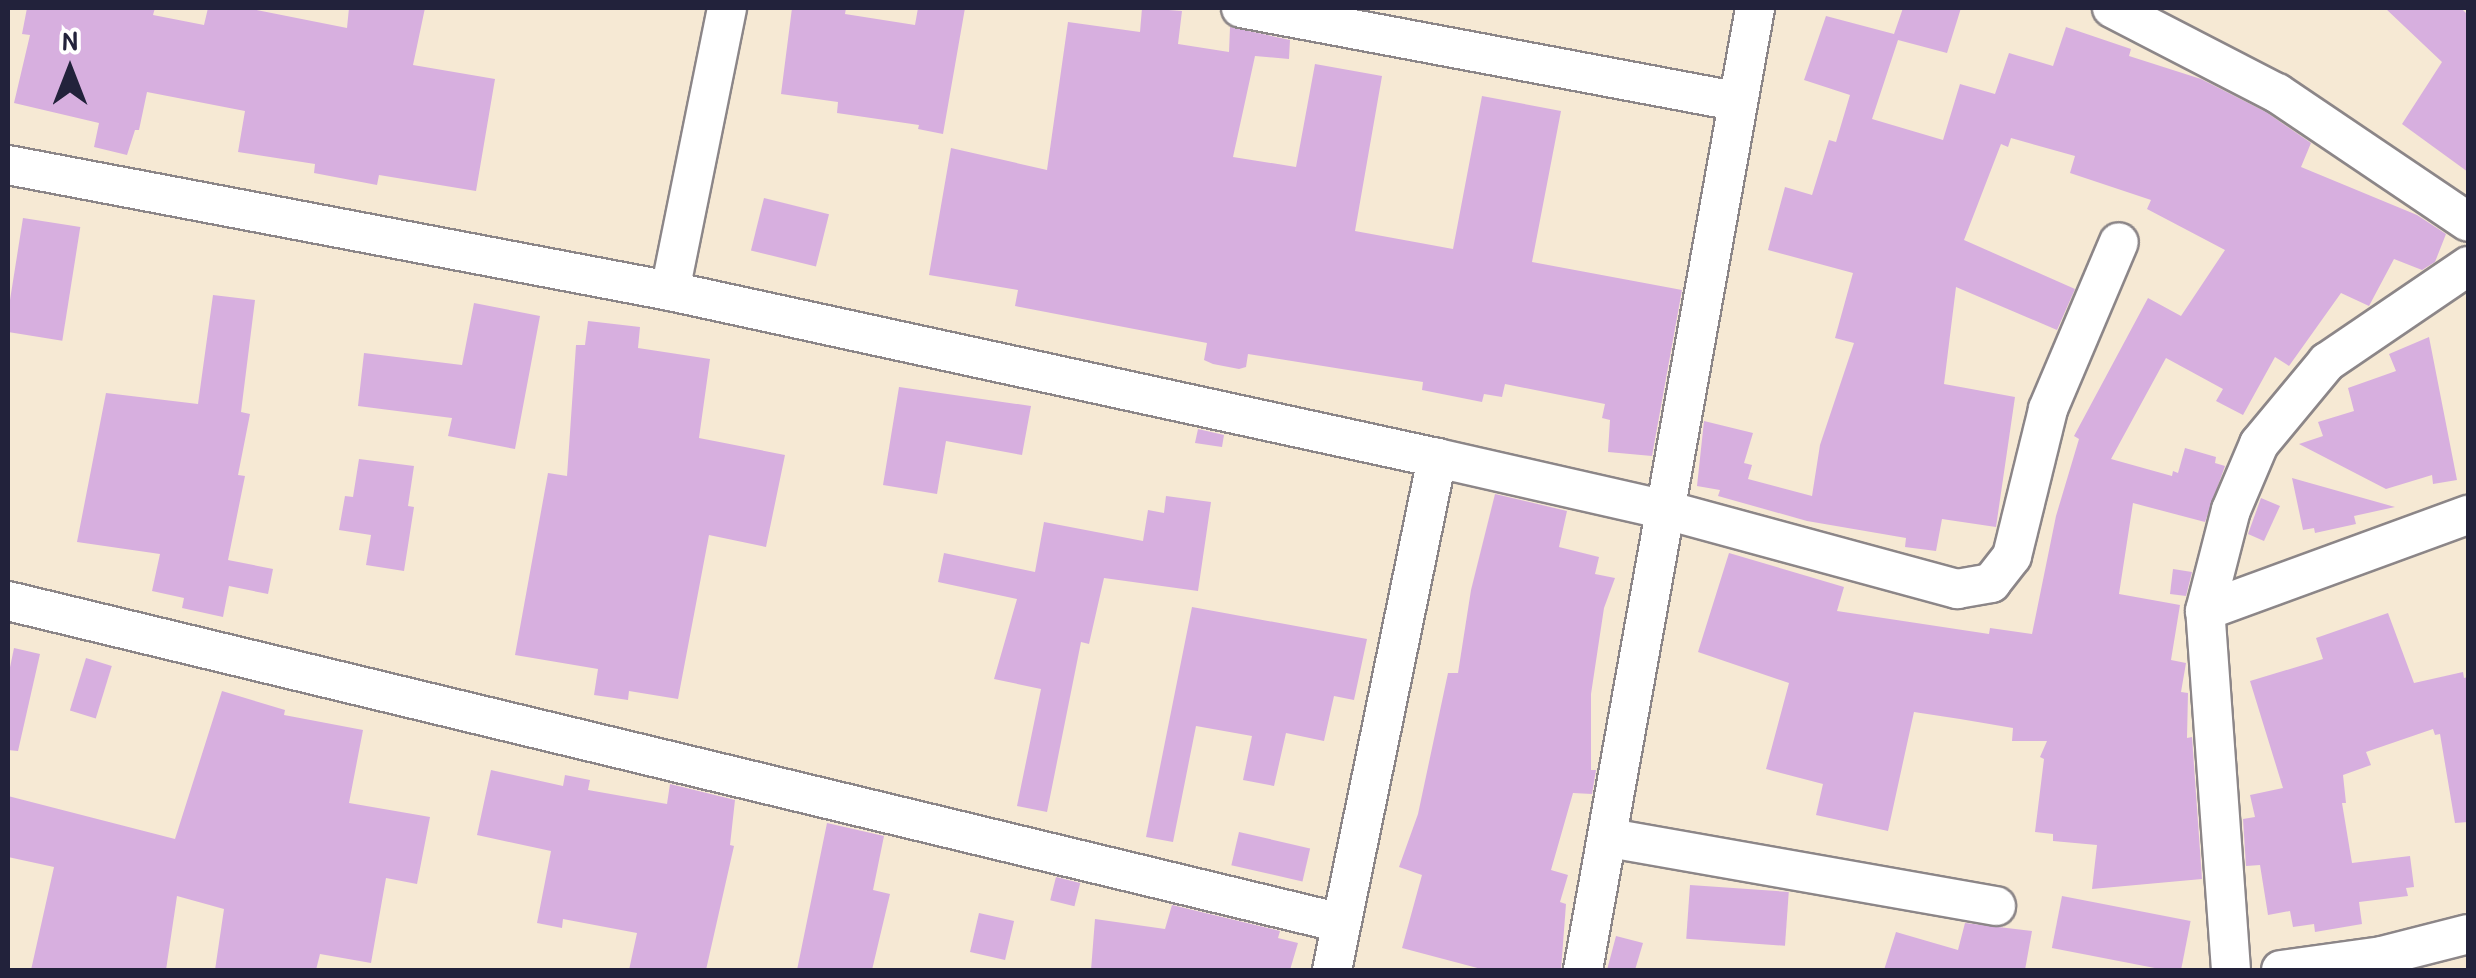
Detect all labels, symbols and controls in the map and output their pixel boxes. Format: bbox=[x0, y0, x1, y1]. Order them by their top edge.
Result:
north arrow bbox=[20, 20, 120, 120]
text: N bbox=[63, 21, 77, 59]

